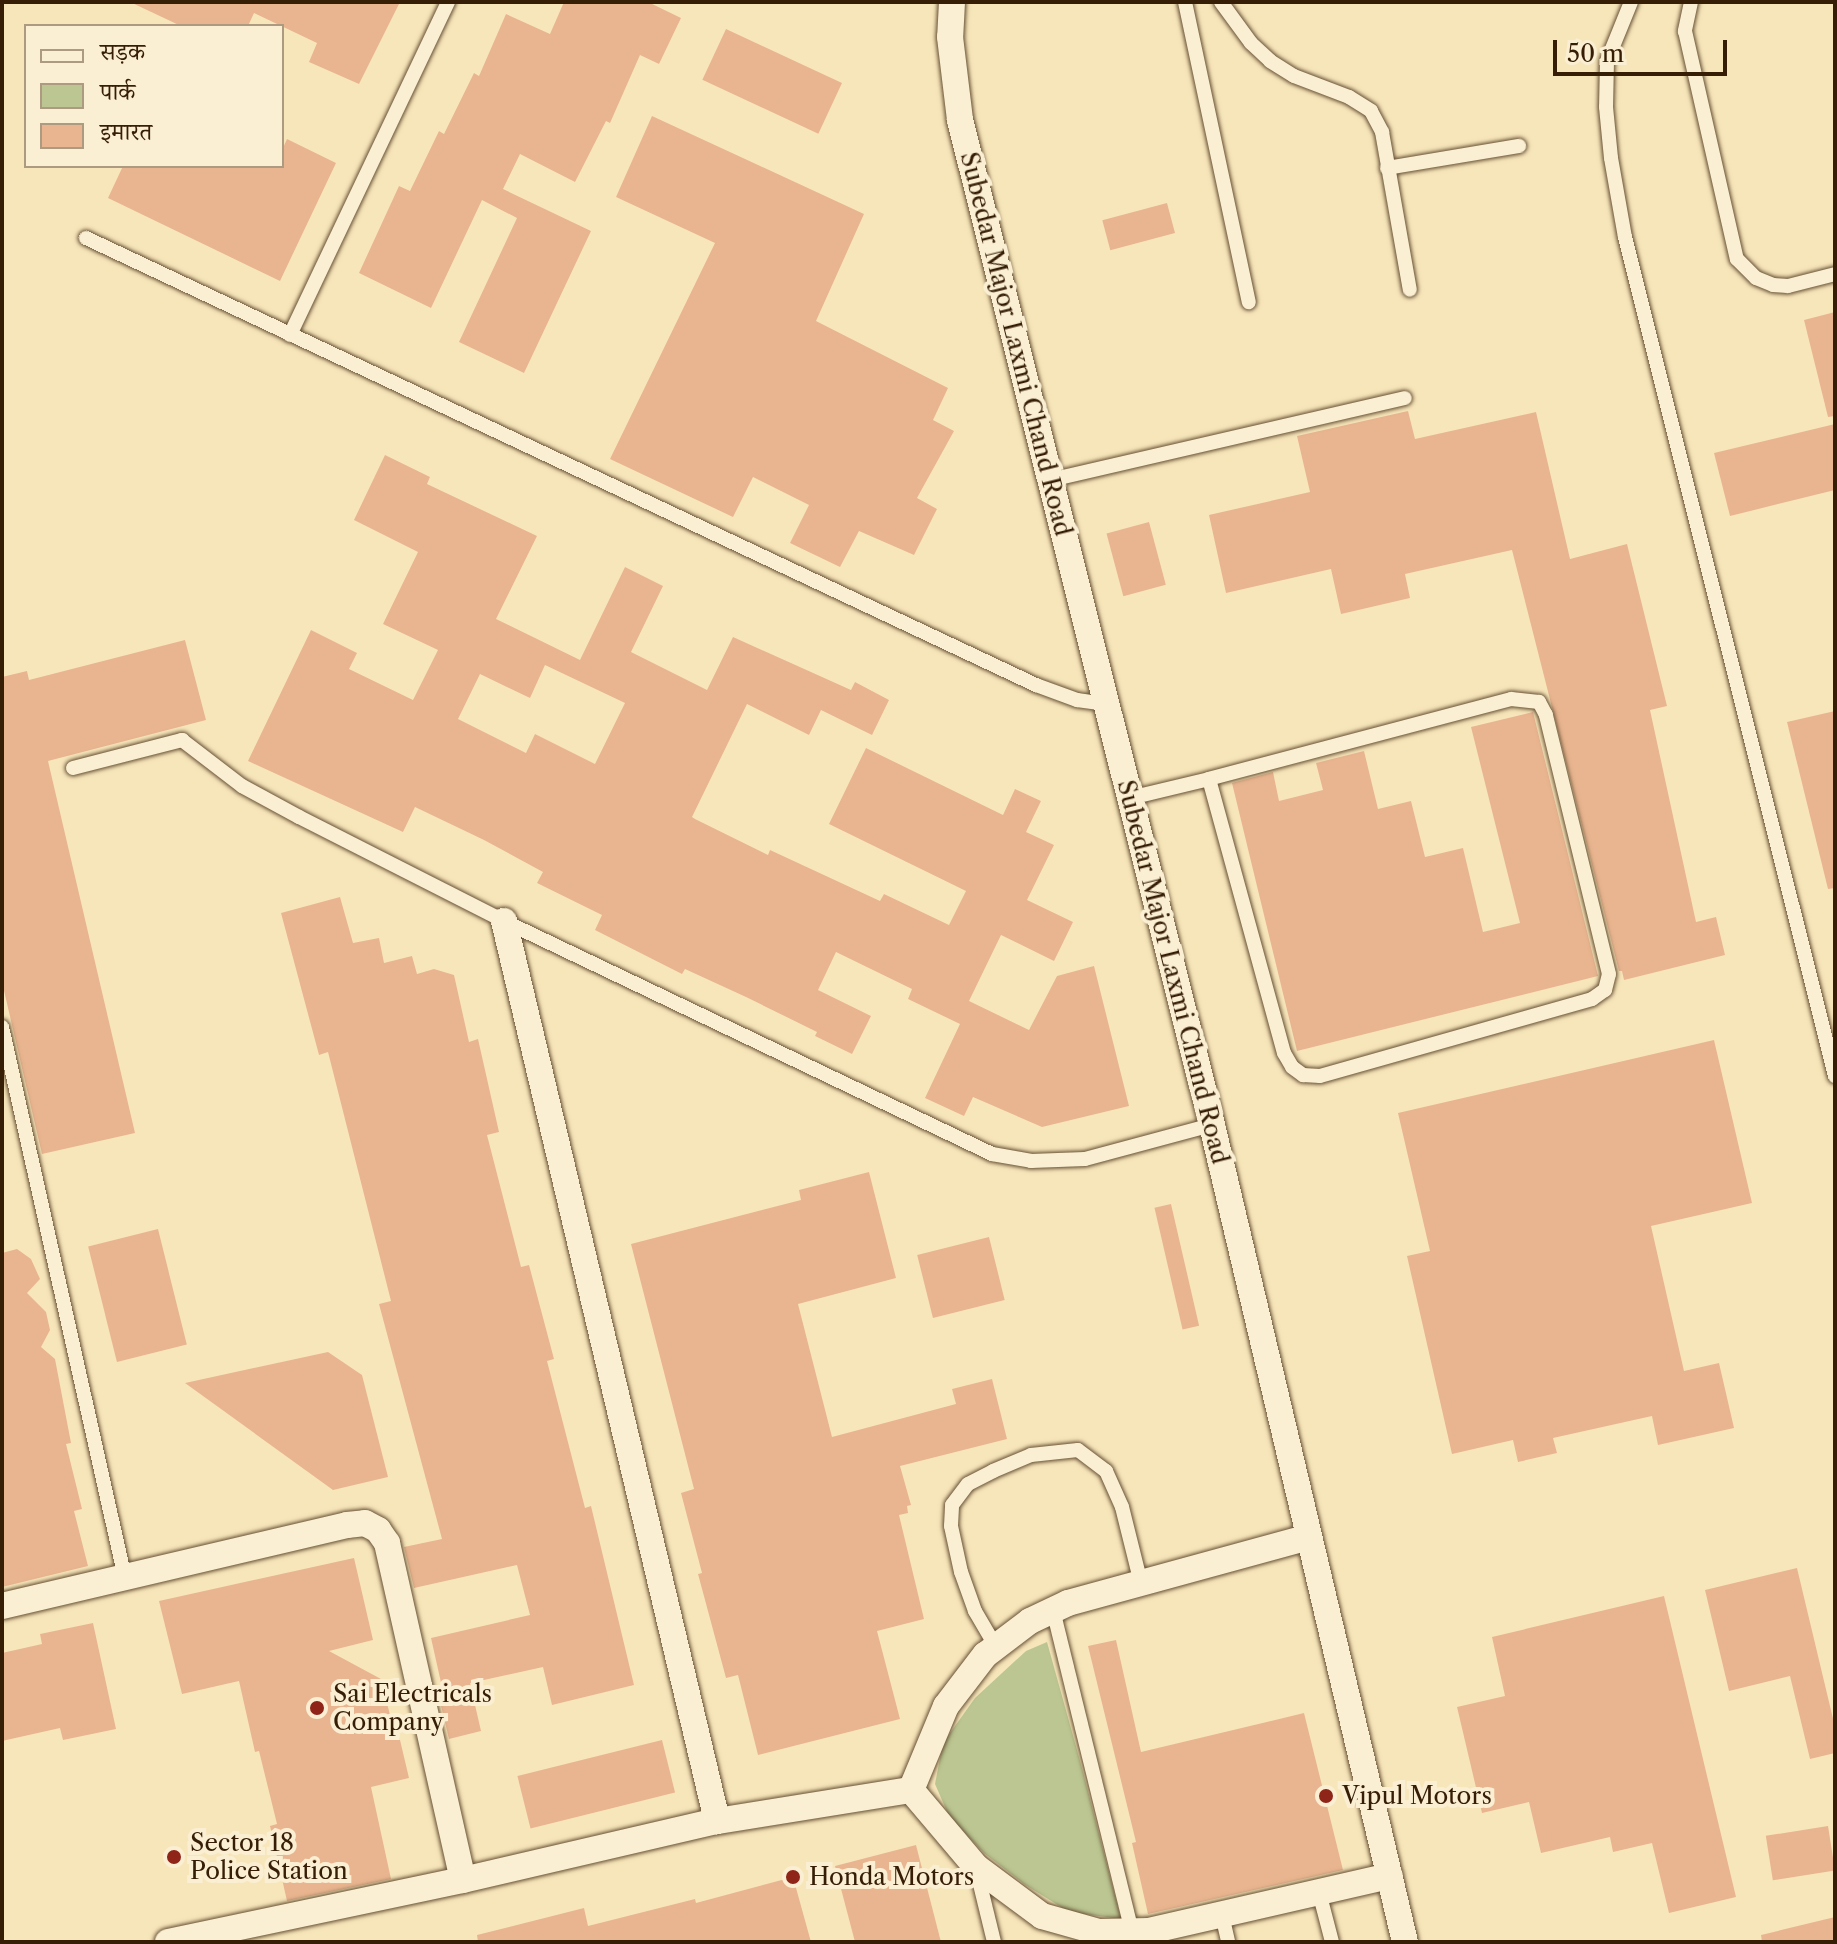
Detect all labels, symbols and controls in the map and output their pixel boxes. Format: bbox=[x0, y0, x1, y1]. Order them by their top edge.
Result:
legend bbox=[24, 24, 284, 168]
scale bar bbox=[1557, 24, 1731, 74]
text: सड़क bbox=[100, 37, 145, 66]
text: 50 m bbox=[1567, 39, 1624, 68]
text: पार्क bbox=[100, 77, 135, 106]
text: इमारत bbox=[100, 117, 152, 146]
street label: Subedar Major Laxmi Chand Road bbox=[954, 149, 1078, 539]
street label: Subedar Major Laxmi Chand Road bbox=[1111, 777, 1235, 1167]
place label: Sai Electricals Company bbox=[333, 1680, 492, 1736]
marker: Sai Electricals Company bbox=[308, 1699, 326, 1717]
place label: Vipul Motors bbox=[1342, 1782, 1492, 1810]
marker: Vipul Motors bbox=[1317, 1787, 1335, 1805]
place label: Sector 18 Police Station bbox=[190, 1829, 348, 1885]
marker: Sector 18 Police Station bbox=[165, 1848, 183, 1866]
place label: Honda Motors bbox=[809, 1863, 975, 1891]
marker: Honda Motors bbox=[784, 1868, 802, 1886]

